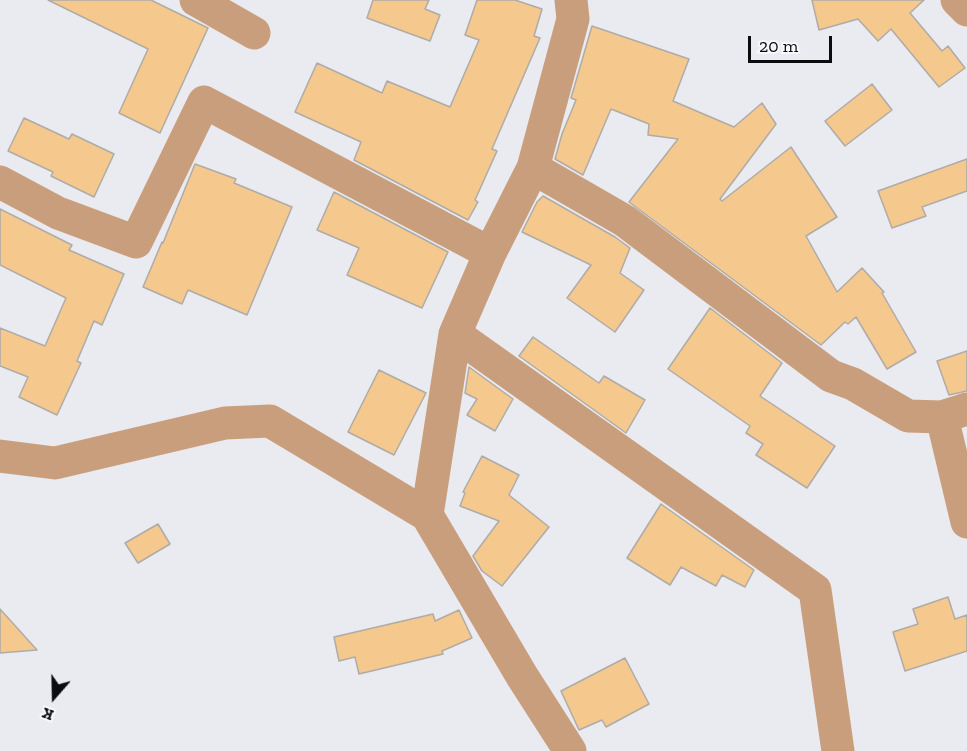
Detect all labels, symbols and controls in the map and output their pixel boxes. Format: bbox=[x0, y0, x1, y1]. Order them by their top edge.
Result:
scale bar bbox=[751, 24, 835, 62]
text: 20 m bbox=[759, 35, 798, 57]
north arrow bbox=[24, 667, 84, 727]
text: K bbox=[39, 704, 56, 725]

